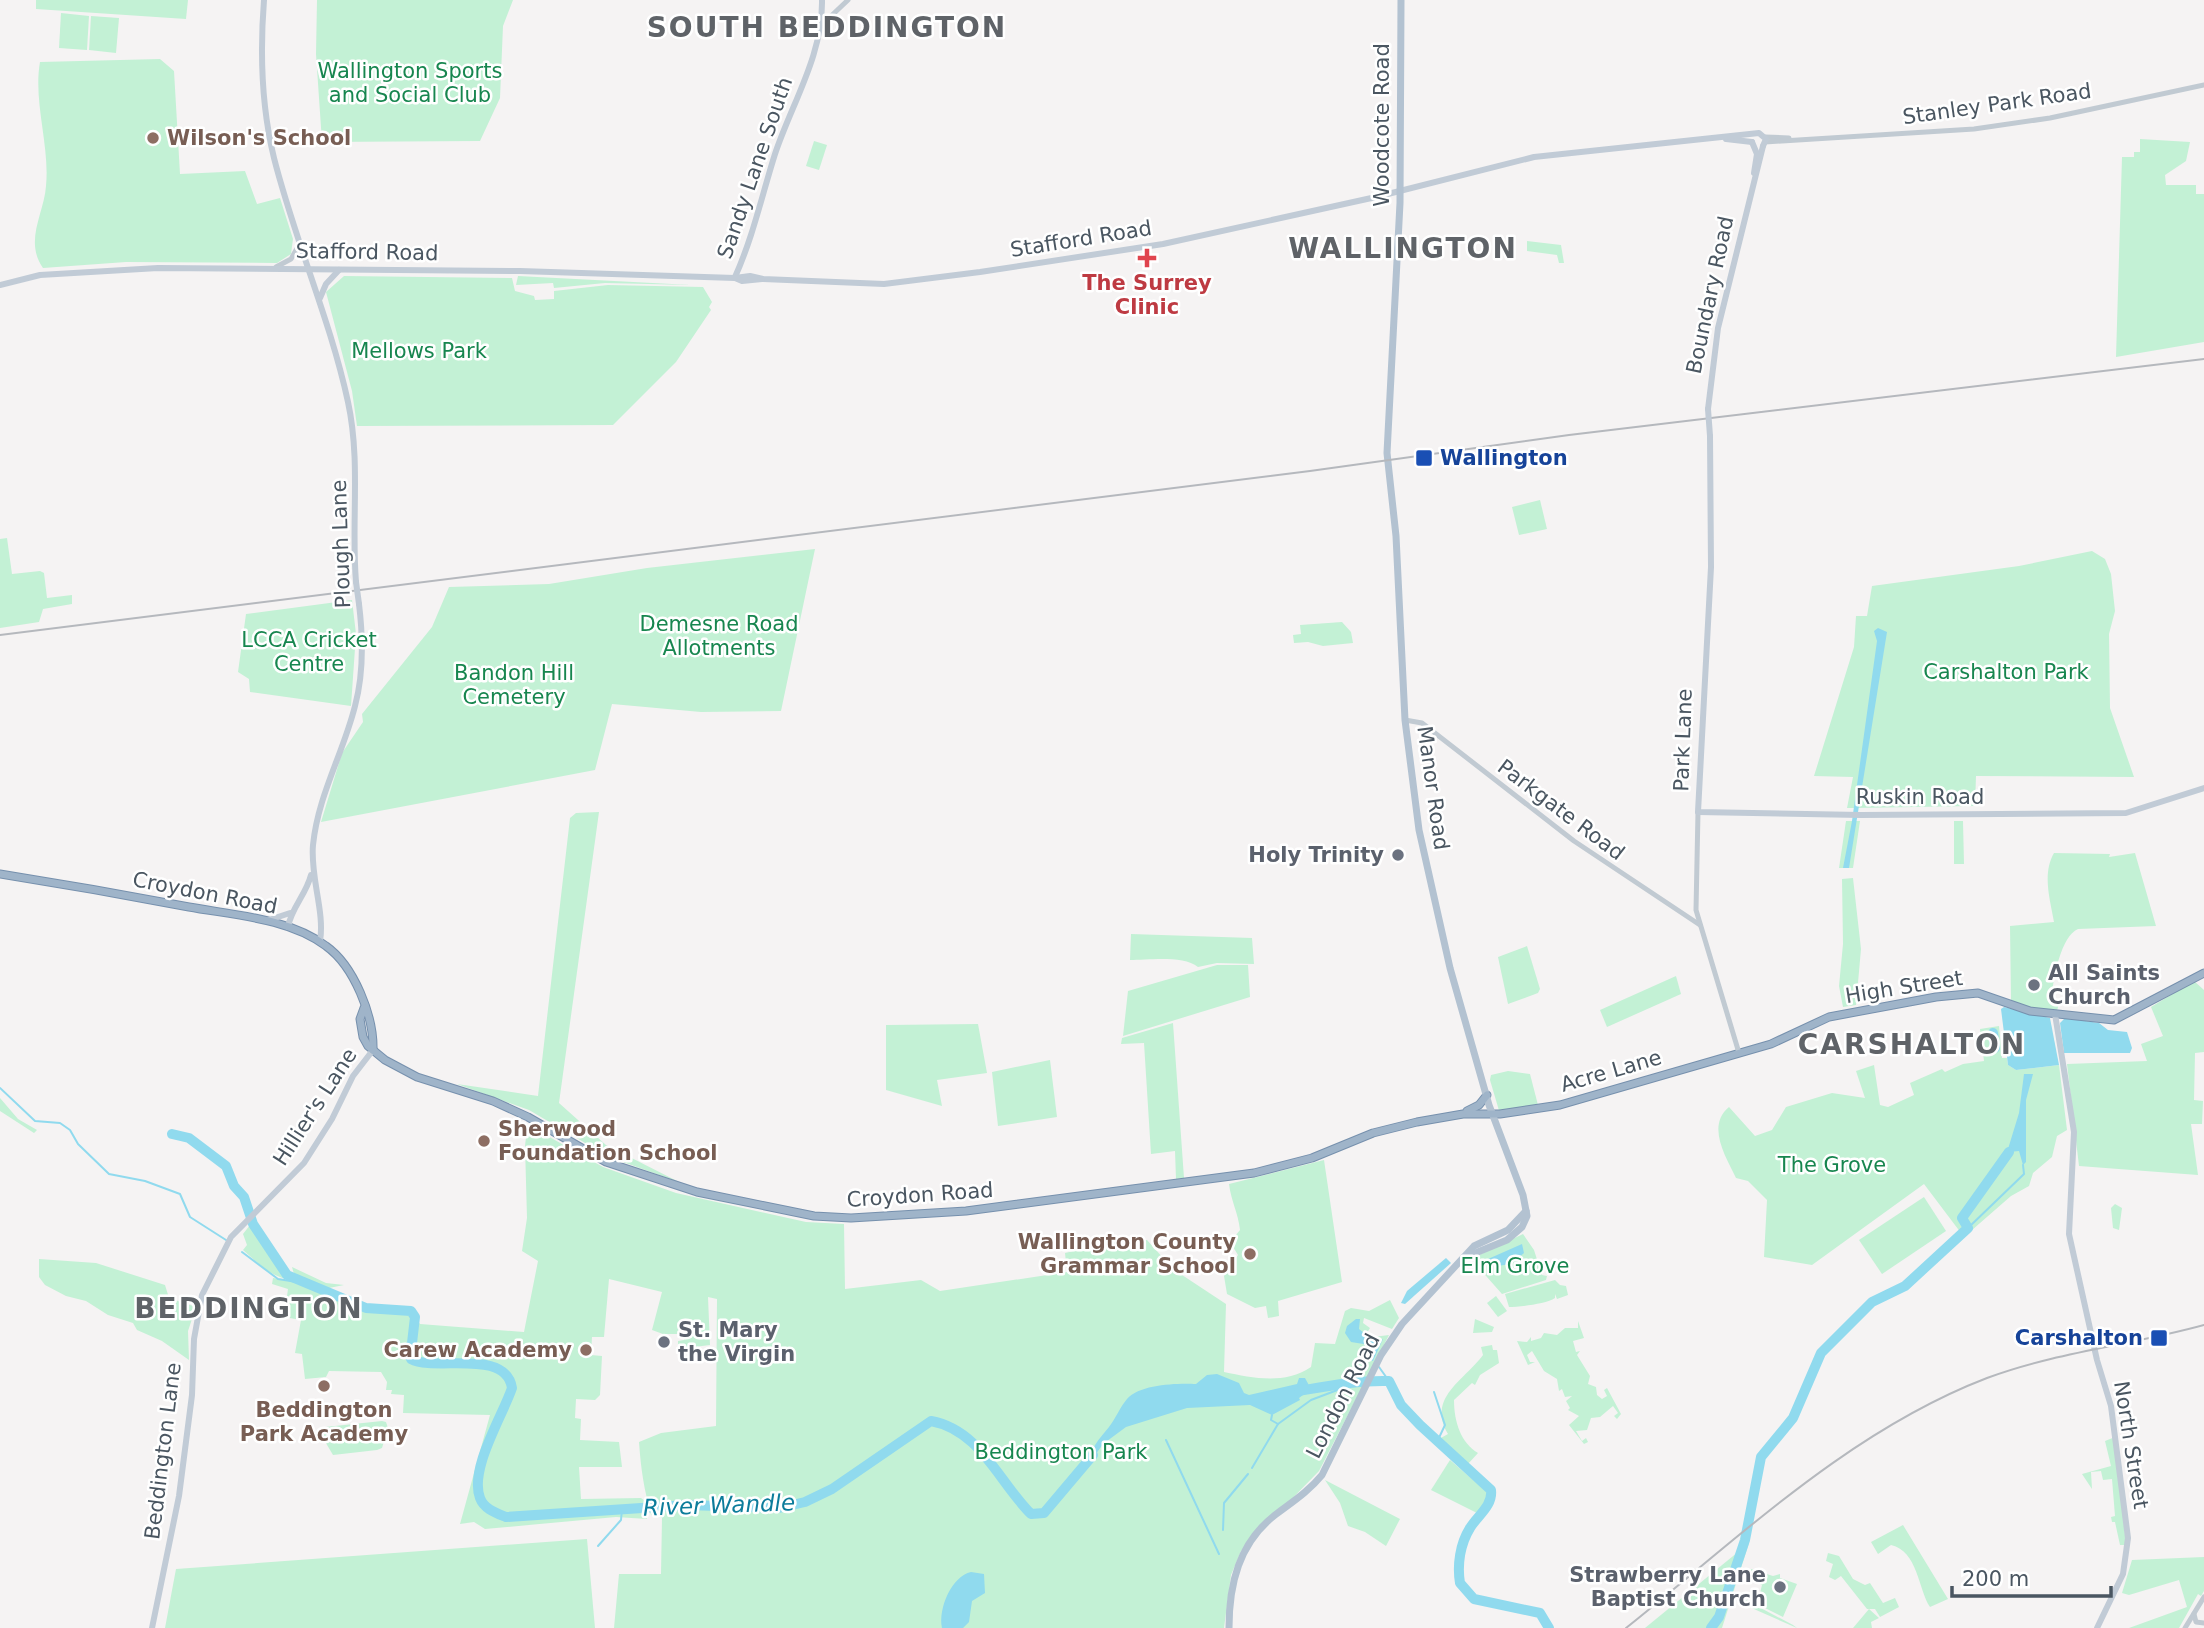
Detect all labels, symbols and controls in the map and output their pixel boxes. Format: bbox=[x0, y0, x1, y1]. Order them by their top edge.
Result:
district label: SOUTH BEDDINGTON bbox=[647, 11, 1007, 44]
street label: Woodcote Road bbox=[1370, 43, 1394, 207]
park label: Wallington Sports and Social Club bbox=[318, 59, 502, 107]
street label: Sandy Lane South bbox=[713, 74, 797, 262]
street label: Stanley Park Road bbox=[1901, 79, 2093, 129]
place label: Wilson's School bbox=[167, 126, 351, 150]
marker: Wilson's School bbox=[145, 130, 161, 146]
street label: Boundary Road bbox=[1682, 214, 1738, 376]
street label: Stafford Road bbox=[1009, 216, 1153, 262]
district label: WALLINGTON bbox=[1288, 232, 1518, 265]
street label: Stafford Road bbox=[295, 239, 439, 265]
marker: The Surrey Clinic bbox=[1137, 248, 1157, 268]
place label: The Surrey Clinic bbox=[1082, 271, 1212, 319]
park label: Mellows Park bbox=[351, 339, 488, 363]
place label: Wallington bbox=[1440, 446, 1568, 470]
marker: Wallington bbox=[1414, 448, 1434, 468]
street label: Plough Lane bbox=[327, 479, 355, 609]
park label: Demesne Road Allotments bbox=[639, 612, 799, 660]
park label: LCCA Cricket Centre bbox=[241, 628, 377, 676]
park label: Carshalton Park bbox=[1923, 660, 2090, 684]
park label: Bandon Hill Cemetery bbox=[454, 661, 574, 709]
street label: Park Lane bbox=[1669, 688, 1697, 792]
street label: Manor Road bbox=[1412, 724, 1454, 852]
street label: Parkgate Road bbox=[1493, 755, 1629, 865]
street label: Ruskin Road bbox=[1856, 785, 1984, 809]
place label: Holy Trinity bbox=[1248, 843, 1384, 867]
marker: Holy Trinity bbox=[1390, 847, 1406, 863]
street label: Croydon Road bbox=[131, 867, 279, 919]
place label: All Saints Church bbox=[2048, 961, 2160, 1009]
street label: High Street bbox=[1843, 966, 1965, 1008]
marker: All Saints Church bbox=[2026, 977, 2042, 993]
district label: CARSHALTON bbox=[1798, 1028, 2026, 1061]
street label: Hillier's Lane bbox=[268, 1044, 362, 1170]
street label: Acre Lane bbox=[1558, 1045, 1664, 1097]
place label: Sherwood Foundation School bbox=[498, 1117, 718, 1165]
marker: Sherwood Foundation School bbox=[476, 1133, 492, 1149]
park label: The Grove bbox=[1777, 1153, 1886, 1177]
street label: Croydon Road bbox=[846, 1178, 994, 1212]
place label: Wallington County Grammar School bbox=[1018, 1230, 1236, 1278]
marker: Wallington County Grammar School bbox=[1242, 1246, 1258, 1262]
park label: Elm Grove bbox=[1461, 1254, 1569, 1278]
district label: BEDDINGTON bbox=[134, 1292, 364, 1325]
place label: St. Mary the Virgin bbox=[678, 1318, 795, 1366]
place label: Carshalton bbox=[2015, 1326, 2143, 1350]
marker: Carshalton bbox=[2149, 1328, 2169, 1348]
street label: London Road bbox=[1301, 1330, 1385, 1462]
marker: St. Mary the Virgin bbox=[656, 1334, 672, 1350]
place label: Carew Academy bbox=[383, 1338, 572, 1362]
marker: Carew Academy bbox=[578, 1342, 594, 1358]
street label: Beddington Lane bbox=[140, 1361, 186, 1541]
marker: Beddington Park Academy bbox=[316, 1378, 332, 1394]
street label: North Street bbox=[2109, 1379, 2153, 1511]
place label: Beddington Park Academy bbox=[240, 1398, 408, 1446]
park label: Beddington Park bbox=[975, 1440, 1148, 1464]
water label: River Wandle bbox=[642, 1489, 796, 1521]
scale bar bbox=[1952, 1554, 2111, 1598]
place label: Strawberry Lane Baptist Church bbox=[1569, 1563, 1766, 1611]
text: 200 m bbox=[1962, 1567, 2029, 1591]
marker: Strawberry Lane Baptist Church bbox=[1772, 1579, 1788, 1595]

